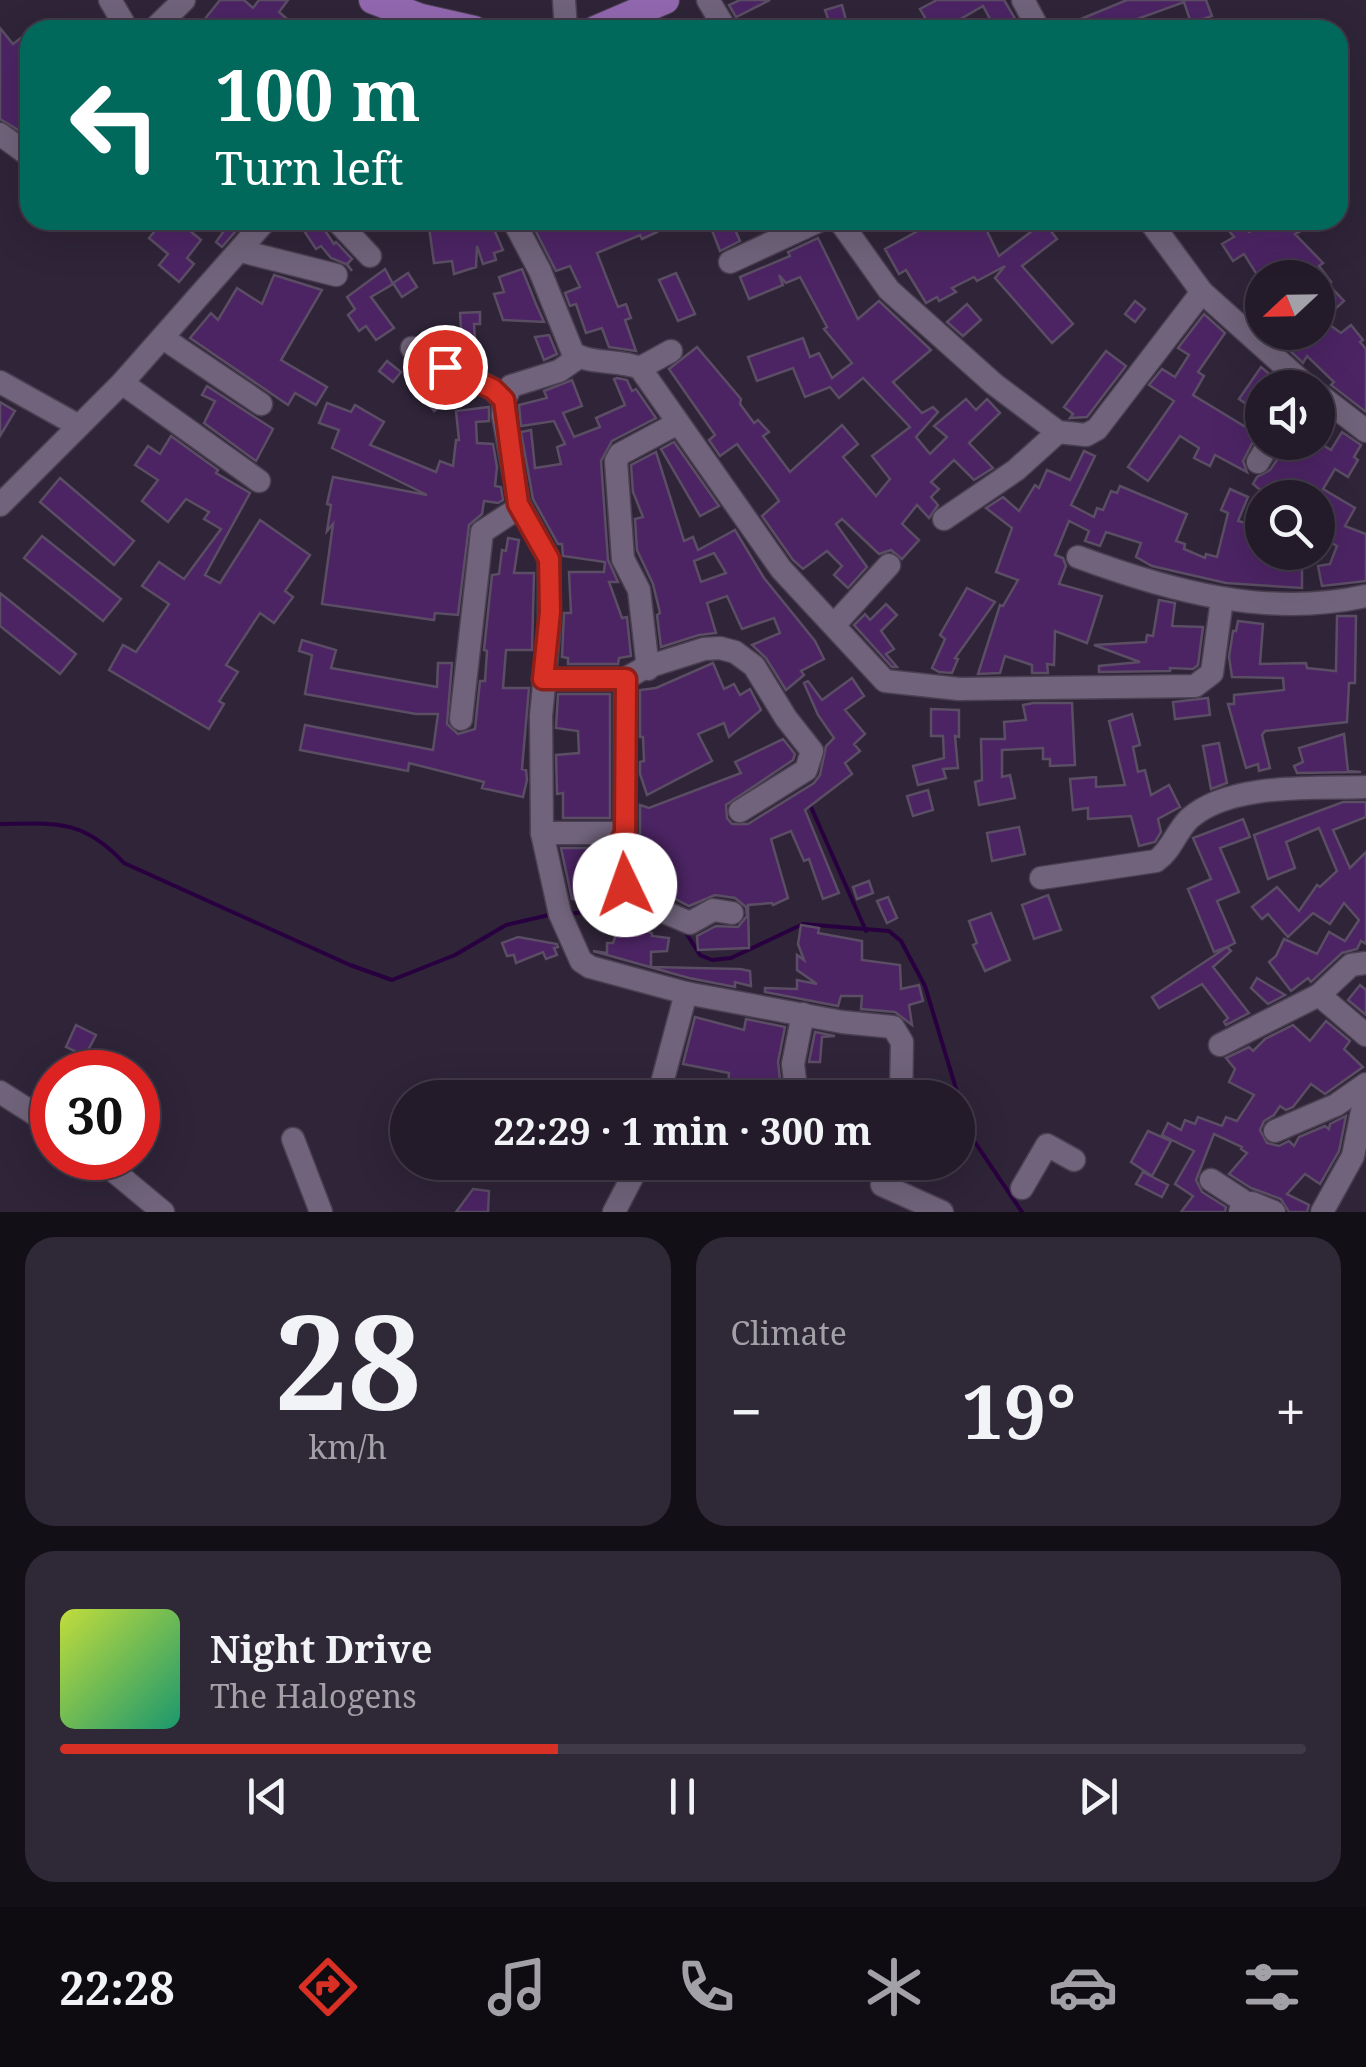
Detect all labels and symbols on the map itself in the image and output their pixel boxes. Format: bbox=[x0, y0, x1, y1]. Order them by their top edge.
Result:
north arrow bbox=[1245, 260, 1335, 350]
pin bbox=[403, 325, 488, 410]
position arrow bbox=[573, 833, 677, 937]
speed limit sign: 30 bbox=[30, 1050, 160, 1180]

